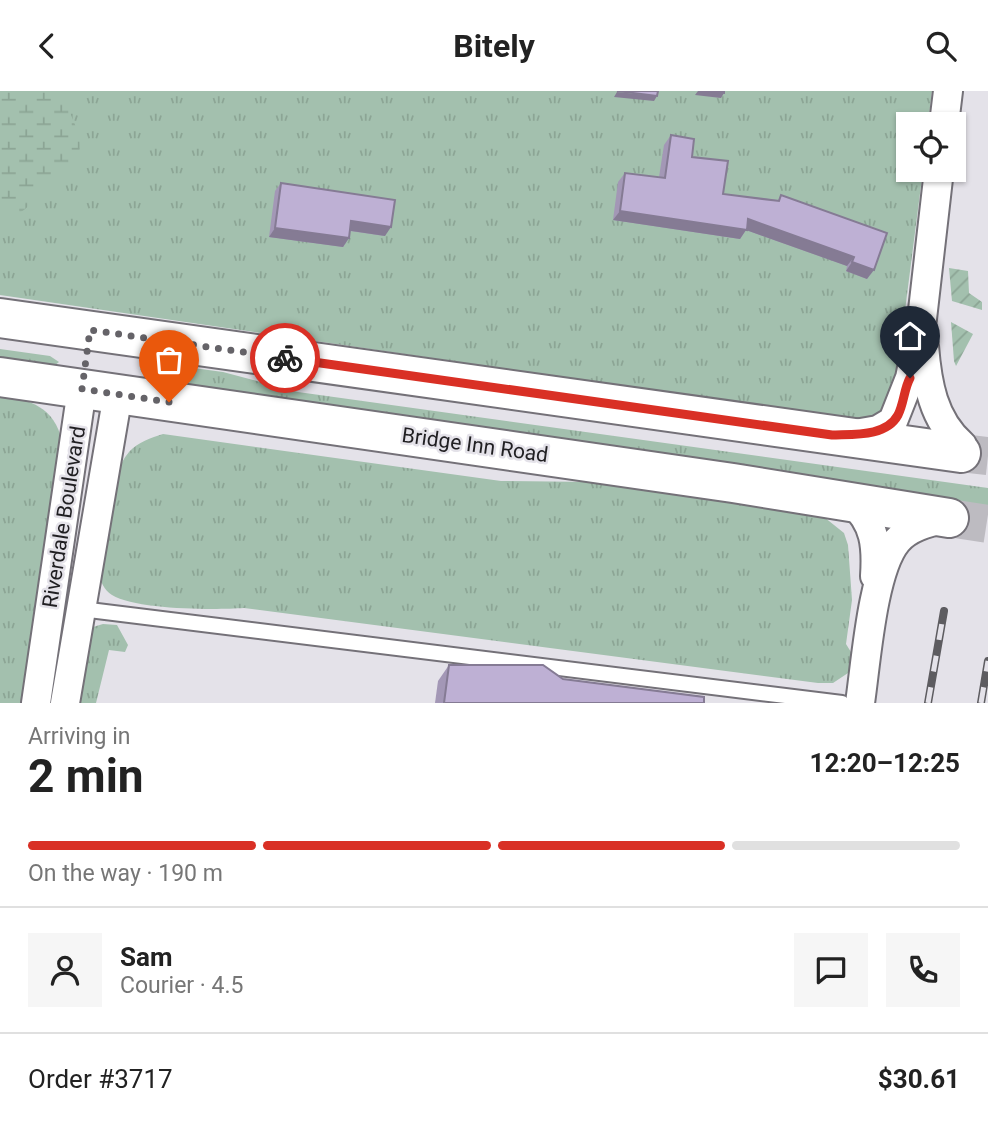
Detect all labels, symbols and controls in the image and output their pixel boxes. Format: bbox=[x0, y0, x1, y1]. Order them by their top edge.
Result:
icon: back bbox=[28, 27, 66, 65]
text: Bitely bbox=[453, 27, 535, 65]
icon: search bbox=[922, 27, 960, 65]
map controls bbox=[896, 112, 966, 182]
button: locate bbox=[896, 112, 966, 182]
pin bbox=[880, 306, 940, 378]
icon: home bbox=[891, 317, 929, 355]
courier bbox=[250, 323, 320, 393]
pin bbox=[139, 330, 199, 402]
icon: bike bbox=[266, 339, 304, 377]
icon: bag bbox=[150, 341, 188, 379]
street label: Bridge Inn Road bbox=[400, 423, 550, 467]
street label: Riverdale Boulevard bbox=[38, 424, 90, 610]
text: Arriving in bbox=[28, 723, 131, 750]
text: 12:20–12:25 bbox=[810, 748, 960, 778]
text: 2 min bbox=[28, 749, 144, 803]
text: On the way · 190 m bbox=[28, 860, 223, 887]
button: person bbox=[28, 933, 102, 1007]
button: chat bbox=[794, 933, 868, 1007]
button: phone bbox=[886, 933, 960, 1007]
text: Sam bbox=[120, 942, 172, 972]
text: Courier · 4.5 bbox=[120, 972, 243, 999]
text: Order #3717 bbox=[28, 1064, 173, 1094]
text: $30.61 bbox=[878, 1064, 960, 1094]

